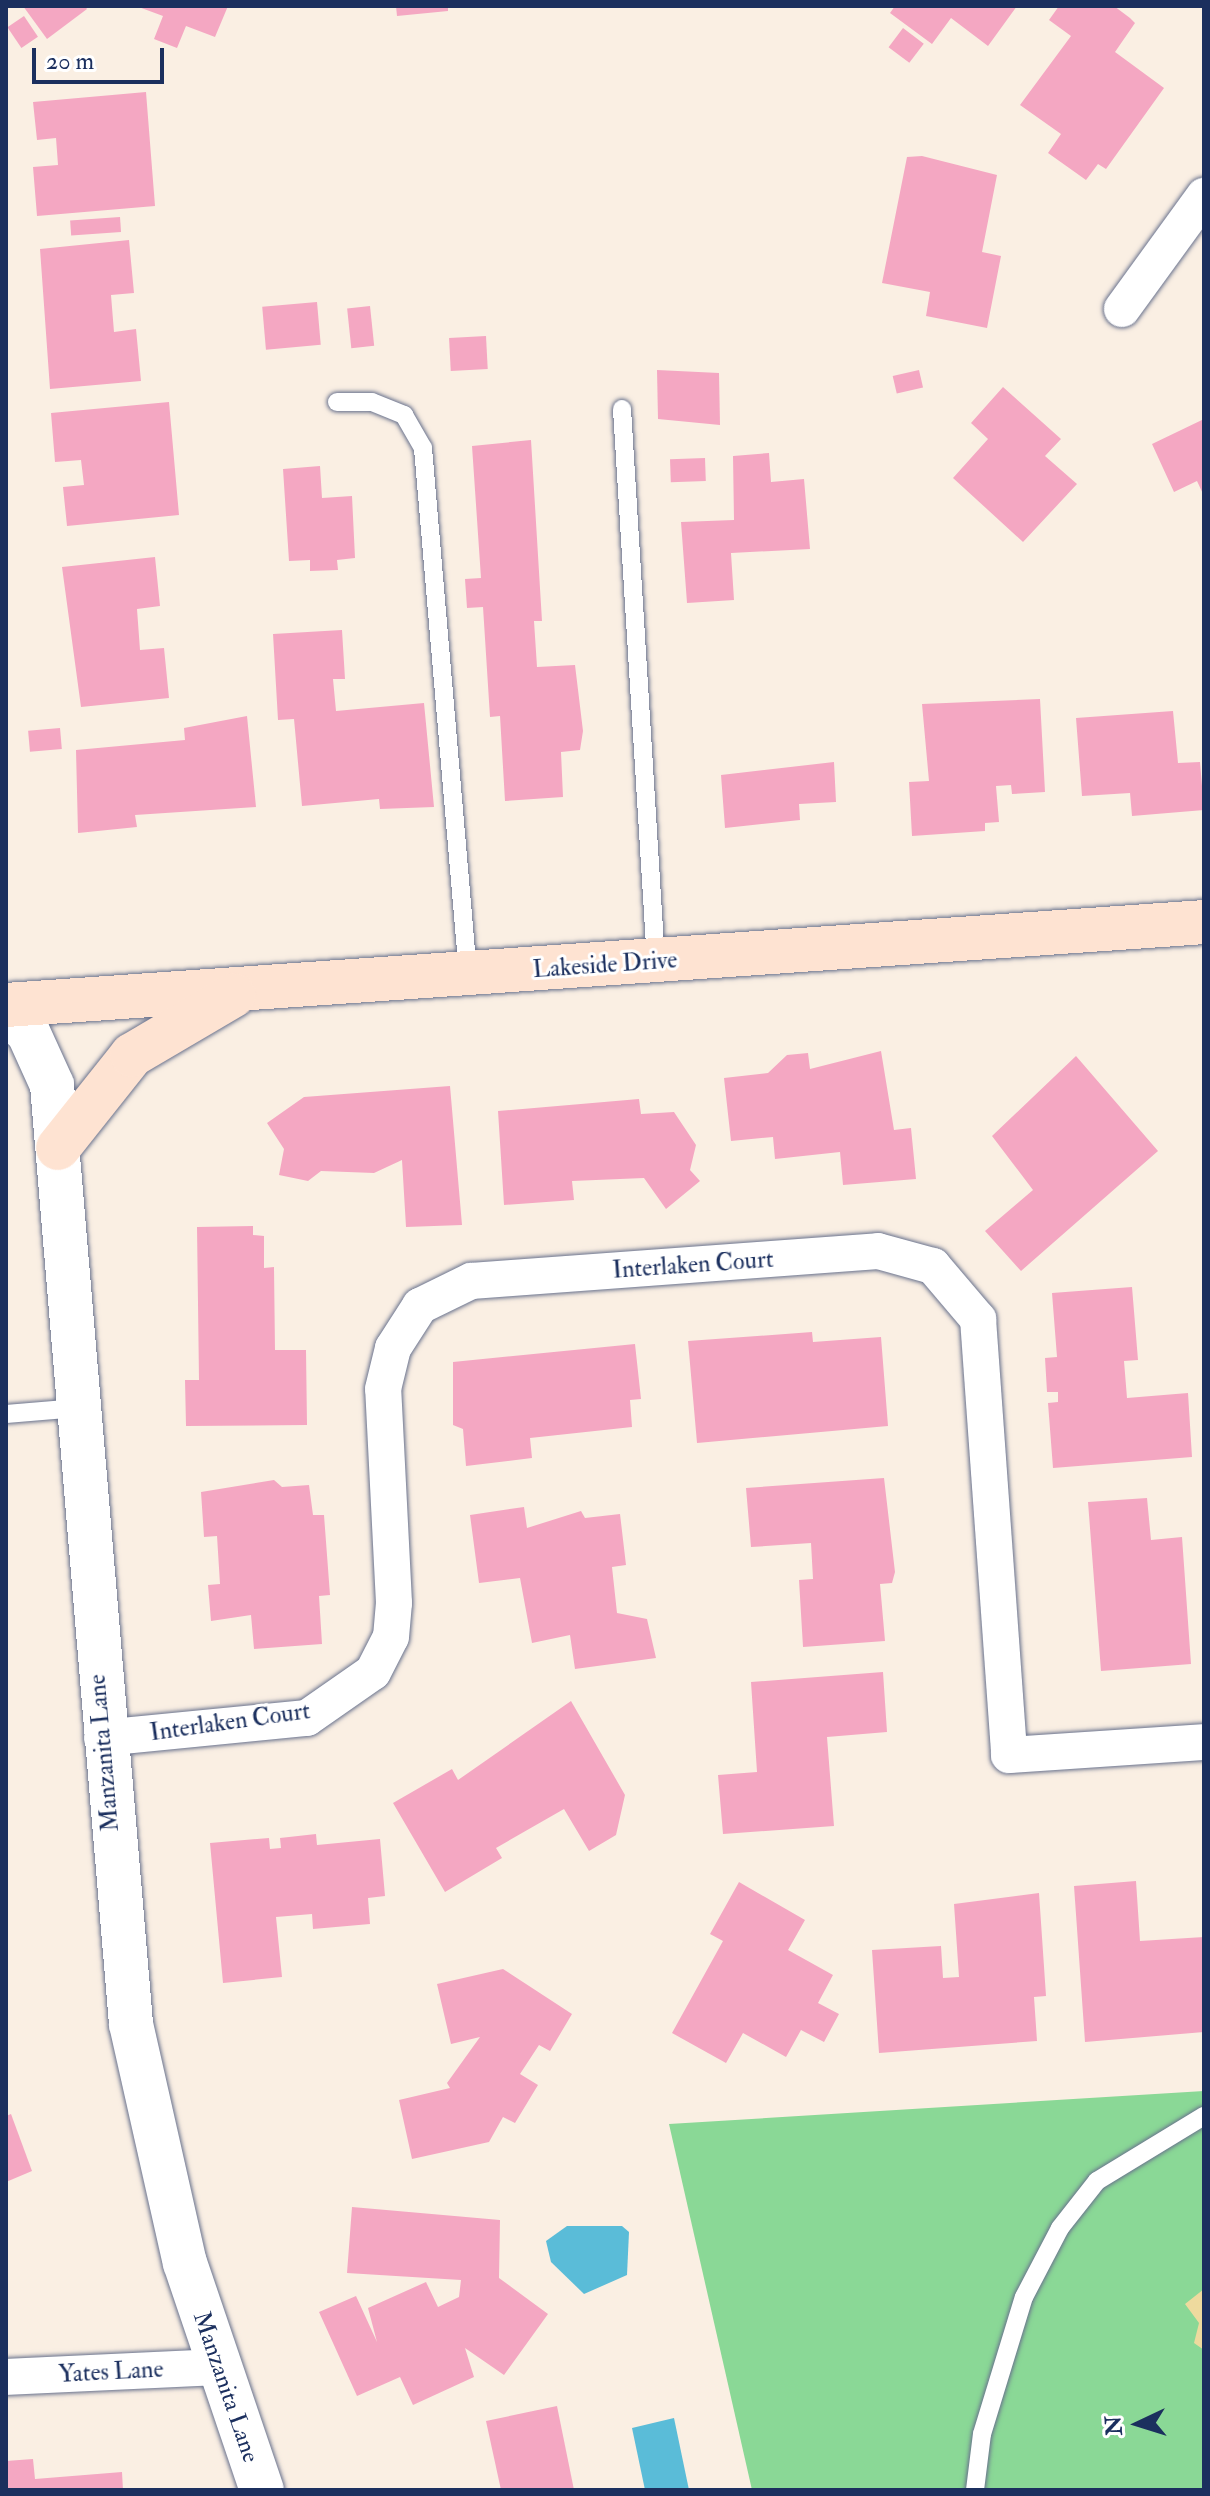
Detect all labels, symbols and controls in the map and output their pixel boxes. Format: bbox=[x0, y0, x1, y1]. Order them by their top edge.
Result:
scale bar bbox=[36, 32, 168, 82]
text: 20 m bbox=[46, 46, 94, 77]
street label: Lakeside Drive bbox=[532, 946, 678, 984]
street label: Interlaken Court bbox=[611, 1245, 775, 1285]
street label: Manzanita Lane bbox=[83, 1673, 125, 1833]
street label: Interlaken Court bbox=[148, 1697, 312, 1747]
street label: Manzanita Lane bbox=[187, 2308, 265, 2466]
street label: Yates Lane bbox=[58, 2355, 164, 2389]
north arrow bbox=[1098, 2384, 1178, 2464]
text: N bbox=[1099, 2415, 1129, 2436]

